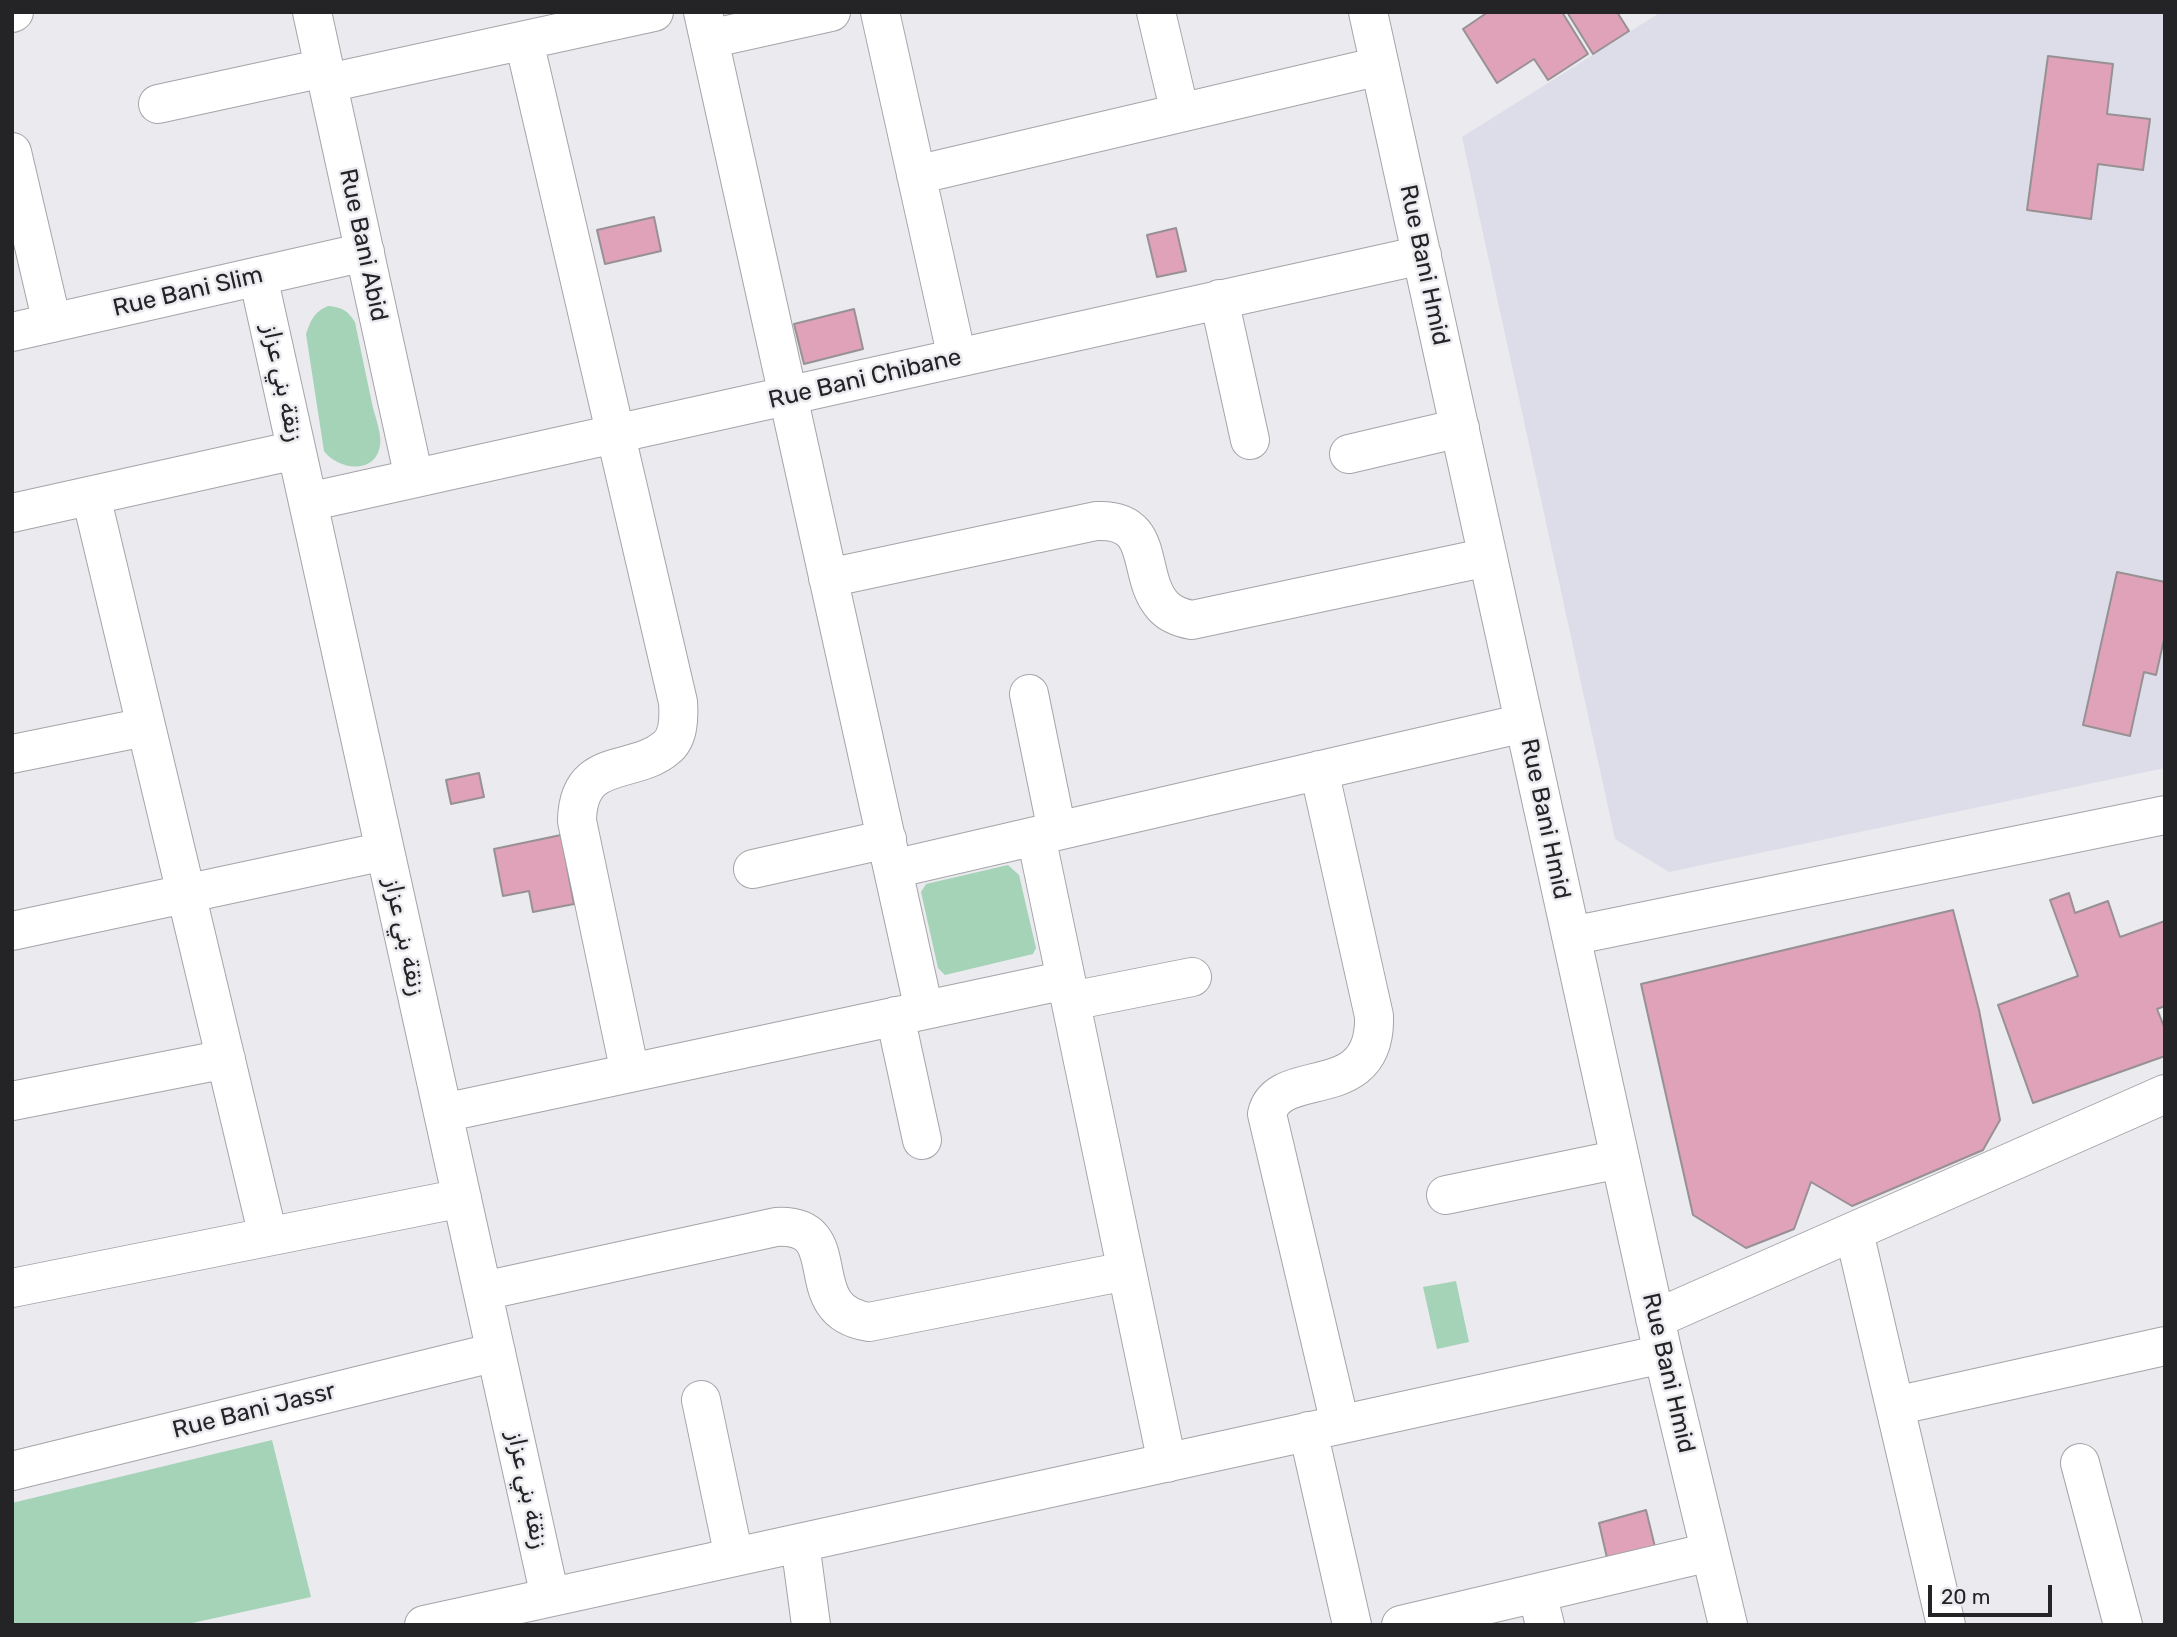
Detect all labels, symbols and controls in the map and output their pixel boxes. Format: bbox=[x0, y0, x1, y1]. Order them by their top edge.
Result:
street label: Rue Bani Abid bbox=[333, 166, 393, 324]
street label: Rue Bani Hmid bbox=[1393, 182, 1455, 348]
street label: Rue Bani Slim bbox=[110, 261, 266, 323]
street label: زنقة بني عزاز bbox=[256, 322, 308, 444]
street label: Rue Bani Chibane bbox=[766, 343, 964, 415]
street label: Rue Bani Hmid bbox=[1514, 736, 1576, 902]
street label: زنقة بني عزاز bbox=[378, 876, 430, 998]
street label: Rue Bani Hmid bbox=[1636, 1290, 1700, 1456]
street label: Rue Bani Jassr bbox=[170, 1377, 338, 1445]
street label: زنقة بني عزاز bbox=[501, 1429, 553, 1551]
scale bar bbox=[1932, 1570, 2056, 1614]
text: 20 m bbox=[1941, 1584, 1990, 1609]

